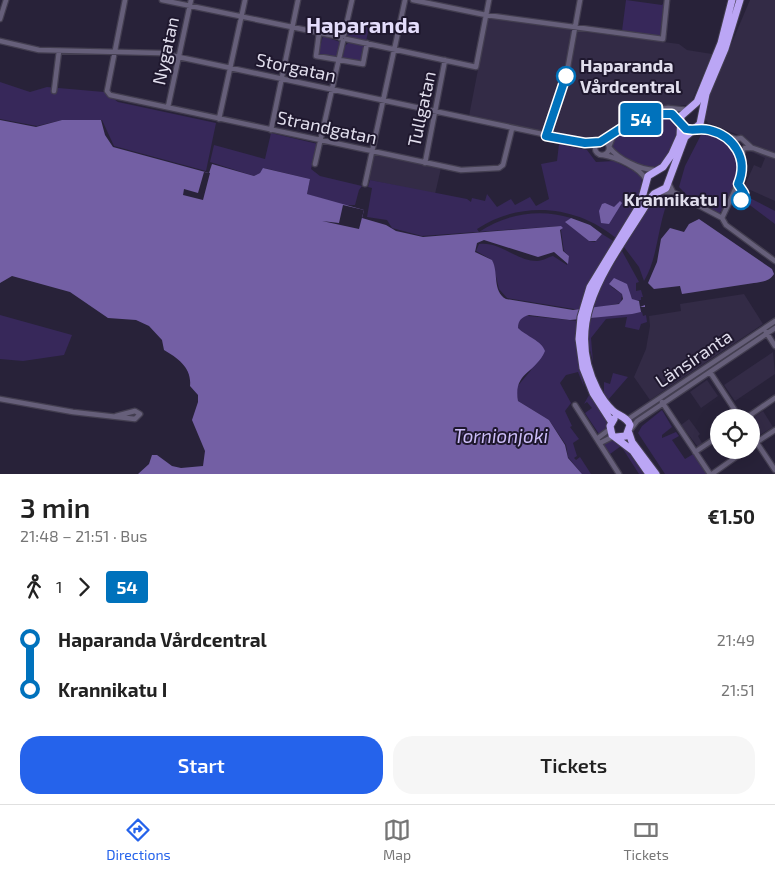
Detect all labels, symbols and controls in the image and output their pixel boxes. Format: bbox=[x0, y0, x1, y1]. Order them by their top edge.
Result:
district label: Haparanda bbox=[306, 11, 420, 37]
street label: Nygatan bbox=[147, 15, 183, 87]
street label: Storgatan bbox=[254, 48, 338, 86]
place label: Haparanda Vårdcentral bbox=[580, 54, 681, 97]
marker: Haparanda Vårdcentral bbox=[556, 66, 576, 86]
street label: Tullgatan bbox=[402, 69, 440, 149]
line badge: 54 bbox=[618, 103, 664, 135]
street label: Strandgatan bbox=[275, 106, 379, 148]
text: 54 bbox=[630, 108, 652, 130]
place label: Krannikatu I bbox=[624, 188, 727, 210]
marker: Krannikatu I bbox=[731, 190, 751, 210]
street label: Länsiranta bbox=[651, 325, 736, 392]
map controls bbox=[710, 409, 760, 459]
button: locate bbox=[710, 409, 760, 459]
water label: Tornionjoki bbox=[454, 424, 549, 447]
text: 3 min bbox=[20, 490, 90, 524]
text: €1.50 bbox=[707, 505, 755, 528]
text: 21:48 – 21:51 · Bus bbox=[20, 526, 147, 545]
icon: walk bbox=[20, 573, 48, 601]
icon: forward bbox=[70, 573, 98, 601]
text: 54 bbox=[116, 576, 138, 598]
text: 1 bbox=[56, 577, 62, 596]
text: Haparanda Vårdcentral bbox=[58, 628, 267, 651]
text: 21:49 bbox=[717, 630, 755, 649]
text: Krannikatu I bbox=[58, 678, 167, 701]
text: 21:51 bbox=[721, 680, 755, 699]
button: Start bbox=[20, 736, 383, 794]
button: Tickets bbox=[393, 736, 755, 794]
tab: Directions bbox=[106, 816, 171, 863]
tab: Map bbox=[383, 816, 411, 863]
tab: Tickets bbox=[623, 816, 669, 863]

